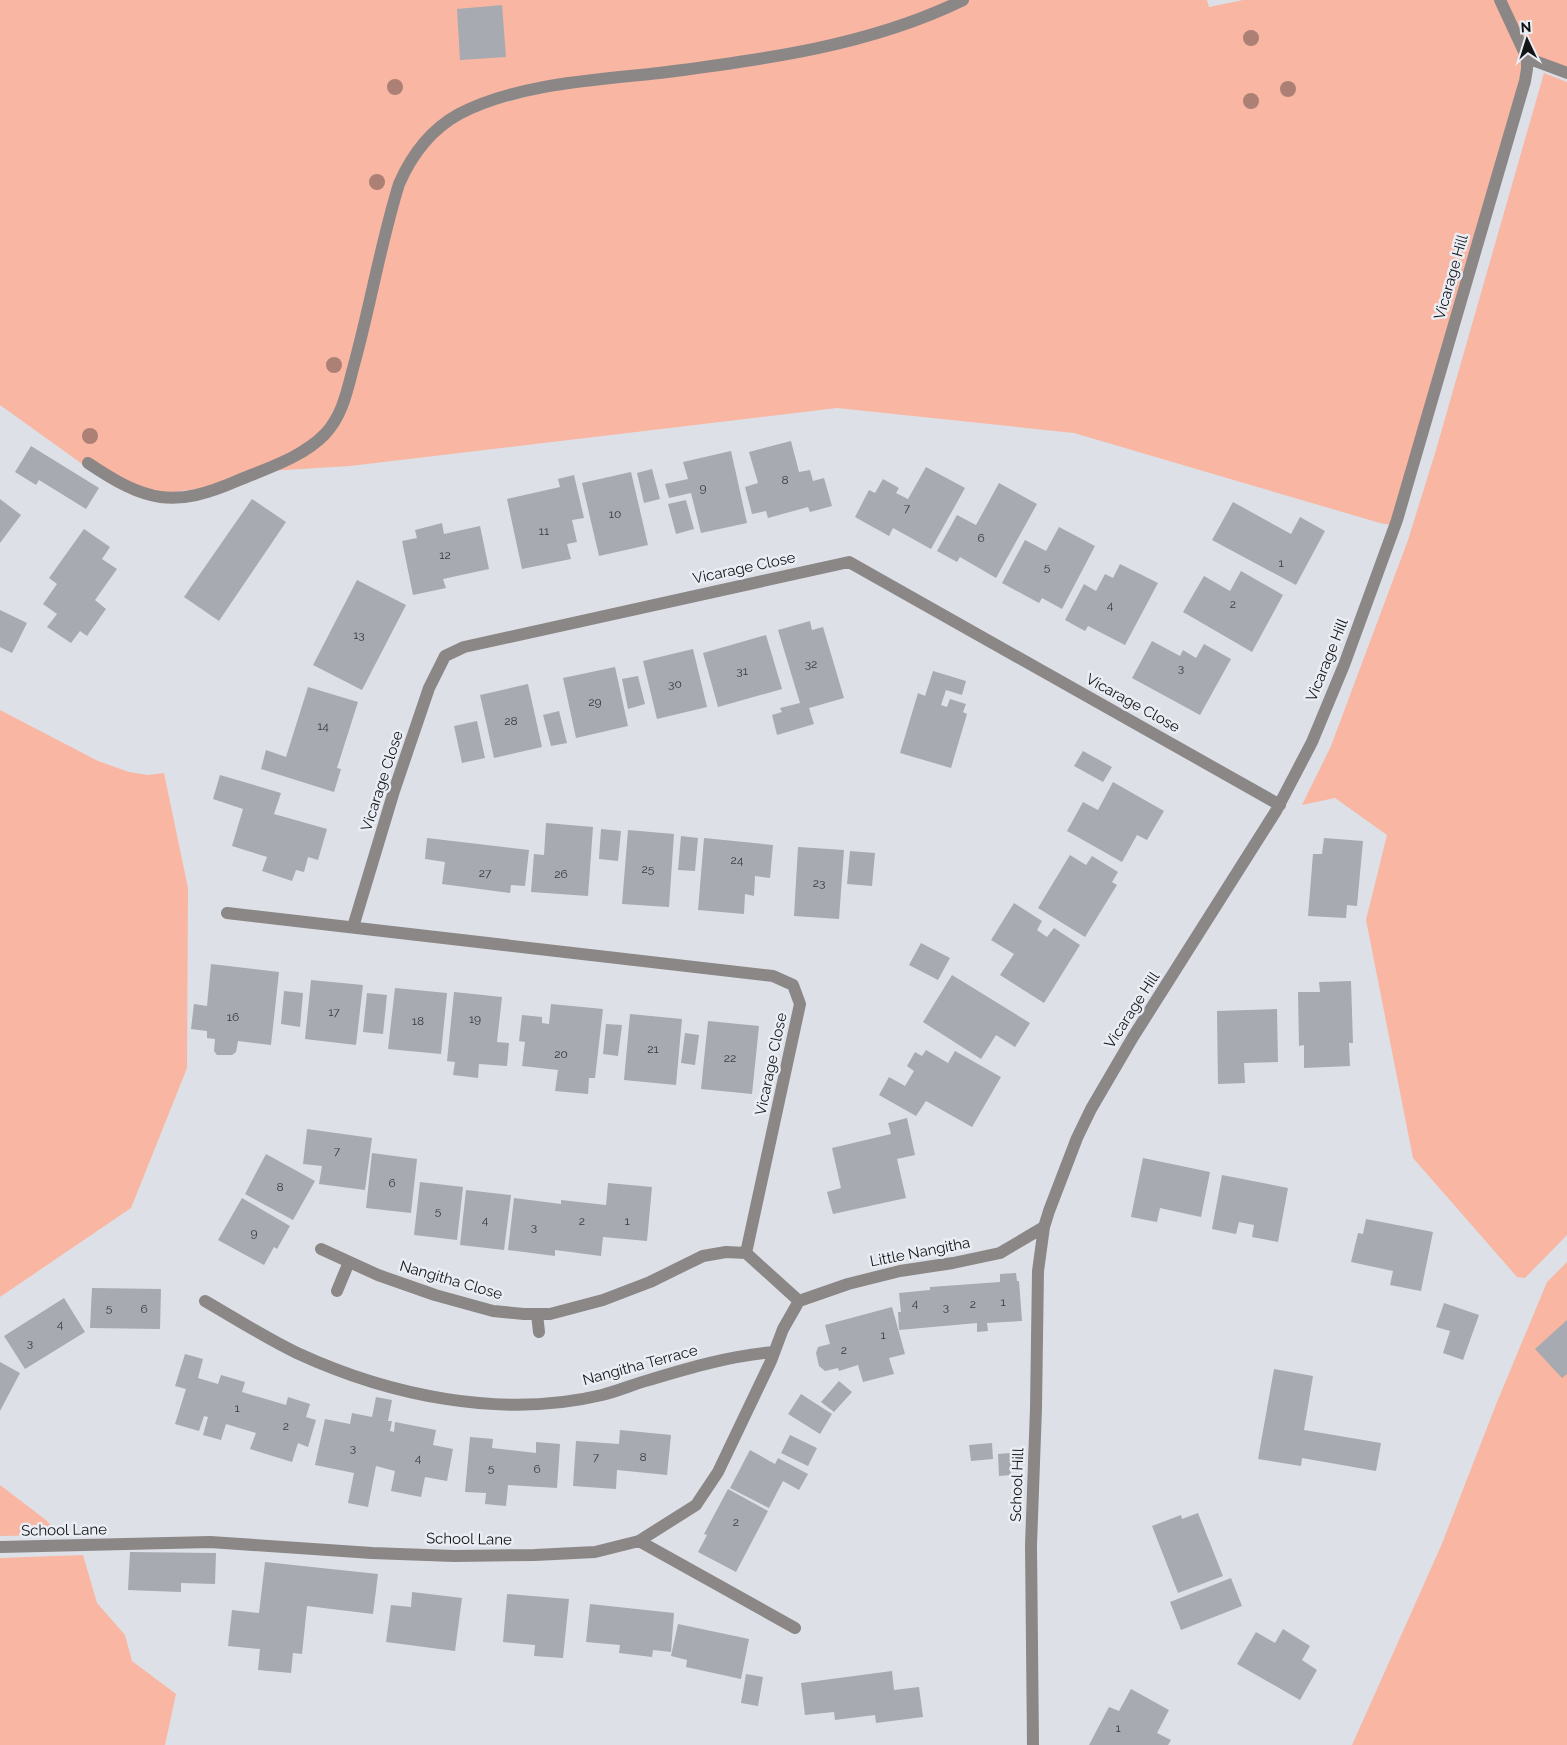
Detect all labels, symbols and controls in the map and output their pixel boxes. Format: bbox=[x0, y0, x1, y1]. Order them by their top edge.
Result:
north arrow bbox=[1502, 15, 1552, 65]
text: N bbox=[1520, 19, 1532, 35]
street label: Vicarage Hill bbox=[1430, 232, 1472, 322]
house number: 8 bbox=[781, 473, 789, 487]
house number: 9 bbox=[699, 481, 707, 495]
house number: 7 bbox=[904, 501, 911, 515]
house number: 10 bbox=[609, 507, 621, 521]
house number: 11 bbox=[539, 524, 549, 538]
house number: 6 bbox=[977, 531, 985, 545]
house number: 12 bbox=[439, 548, 451, 562]
street label: Vicarage Close bbox=[691, 548, 797, 588]
house number: 1 bbox=[1278, 556, 1284, 570]
house number: 5 bbox=[1044, 560, 1051, 574]
house number: 2 bbox=[1230, 597, 1236, 611]
house number: 4 bbox=[1107, 598, 1114, 612]
street label: Vicarage Hill bbox=[1302, 615, 1352, 704]
house number: 13 bbox=[353, 628, 365, 642]
house number: 32 bbox=[805, 657, 817, 671]
house number: 3 bbox=[1178, 661, 1184, 675]
house number: 31 bbox=[736, 664, 748, 678]
street label: Vicarage Close bbox=[1083, 670, 1183, 736]
house number: 30 bbox=[668, 677, 682, 691]
house number: 29 bbox=[588, 695, 602, 709]
house number: 28 bbox=[504, 714, 518, 728]
house number: 14 bbox=[317, 719, 329, 733]
street label: Vicarage Close bbox=[357, 728, 407, 833]
house number: 24 bbox=[731, 853, 744, 867]
house number: 25 bbox=[642, 862, 655, 876]
house number: 27 bbox=[479, 866, 492, 880]
house number: 26 bbox=[554, 867, 568, 881]
house number: 23 bbox=[813, 876, 825, 890]
street label: Vicarage Hill bbox=[1101, 968, 1164, 1052]
house number: 17 bbox=[328, 1005, 340, 1019]
house number: 16 bbox=[227, 1010, 239, 1024]
street label: Vicarage Close bbox=[751, 1011, 791, 1117]
house number: 19 bbox=[469, 1012, 481, 1026]
house number: 18 bbox=[412, 1014, 424, 1028]
house number: 21 bbox=[647, 1042, 659, 1056]
house number: 20 bbox=[554, 1047, 568, 1061]
house number: 22 bbox=[724, 1051, 736, 1065]
house number: 7 bbox=[334, 1144, 341, 1158]
house number: 6 bbox=[388, 1176, 396, 1190]
house number: 8 bbox=[276, 1180, 284, 1194]
house number: 5 bbox=[435, 1204, 442, 1218]
house number: 4 bbox=[482, 1213, 489, 1227]
house number: 2 bbox=[579, 1214, 585, 1228]
house number: 1 bbox=[624, 1214, 630, 1228]
house number: 3 bbox=[531, 1220, 537, 1234]
house number: 9 bbox=[250, 1226, 258, 1240]
street label: Little Nangitha bbox=[868, 1233, 972, 1271]
street label: Nangitha Close bbox=[398, 1257, 505, 1303]
house number: 1 bbox=[1000, 1295, 1006, 1309]
house number: 4 bbox=[912, 1296, 919, 1310]
house number: 2 bbox=[970, 1297, 976, 1311]
house number: 3 bbox=[943, 1300, 949, 1314]
house number: 5 bbox=[106, 1301, 113, 1315]
house number: 6 bbox=[140, 1302, 148, 1316]
house number: 4 bbox=[57, 1317, 64, 1331]
house number: 1 bbox=[880, 1328, 886, 1342]
house number: 3 bbox=[27, 1336, 33, 1350]
street label: Nangitha Terrace bbox=[581, 1341, 700, 1389]
house number: 2 bbox=[841, 1343, 847, 1357]
house number: 1 bbox=[234, 1401, 240, 1415]
house number: 2 bbox=[283, 1419, 289, 1433]
house number: 3 bbox=[350, 1441, 356, 1455]
street label: School Hill bbox=[1007, 1447, 1027, 1522]
house number: 7 bbox=[593, 1450, 600, 1464]
house number: 8 bbox=[639, 1450, 647, 1464]
house number: 4 bbox=[415, 1451, 422, 1465]
house number: 5 bbox=[488, 1461, 495, 1475]
house number: 6 bbox=[533, 1462, 541, 1476]
house number: 2 bbox=[733, 1515, 739, 1529]
street label: School Lane bbox=[21, 1520, 107, 1540]
street label: School Lane bbox=[426, 1529, 512, 1549]
house number: 1 bbox=[1115, 1721, 1121, 1735]

